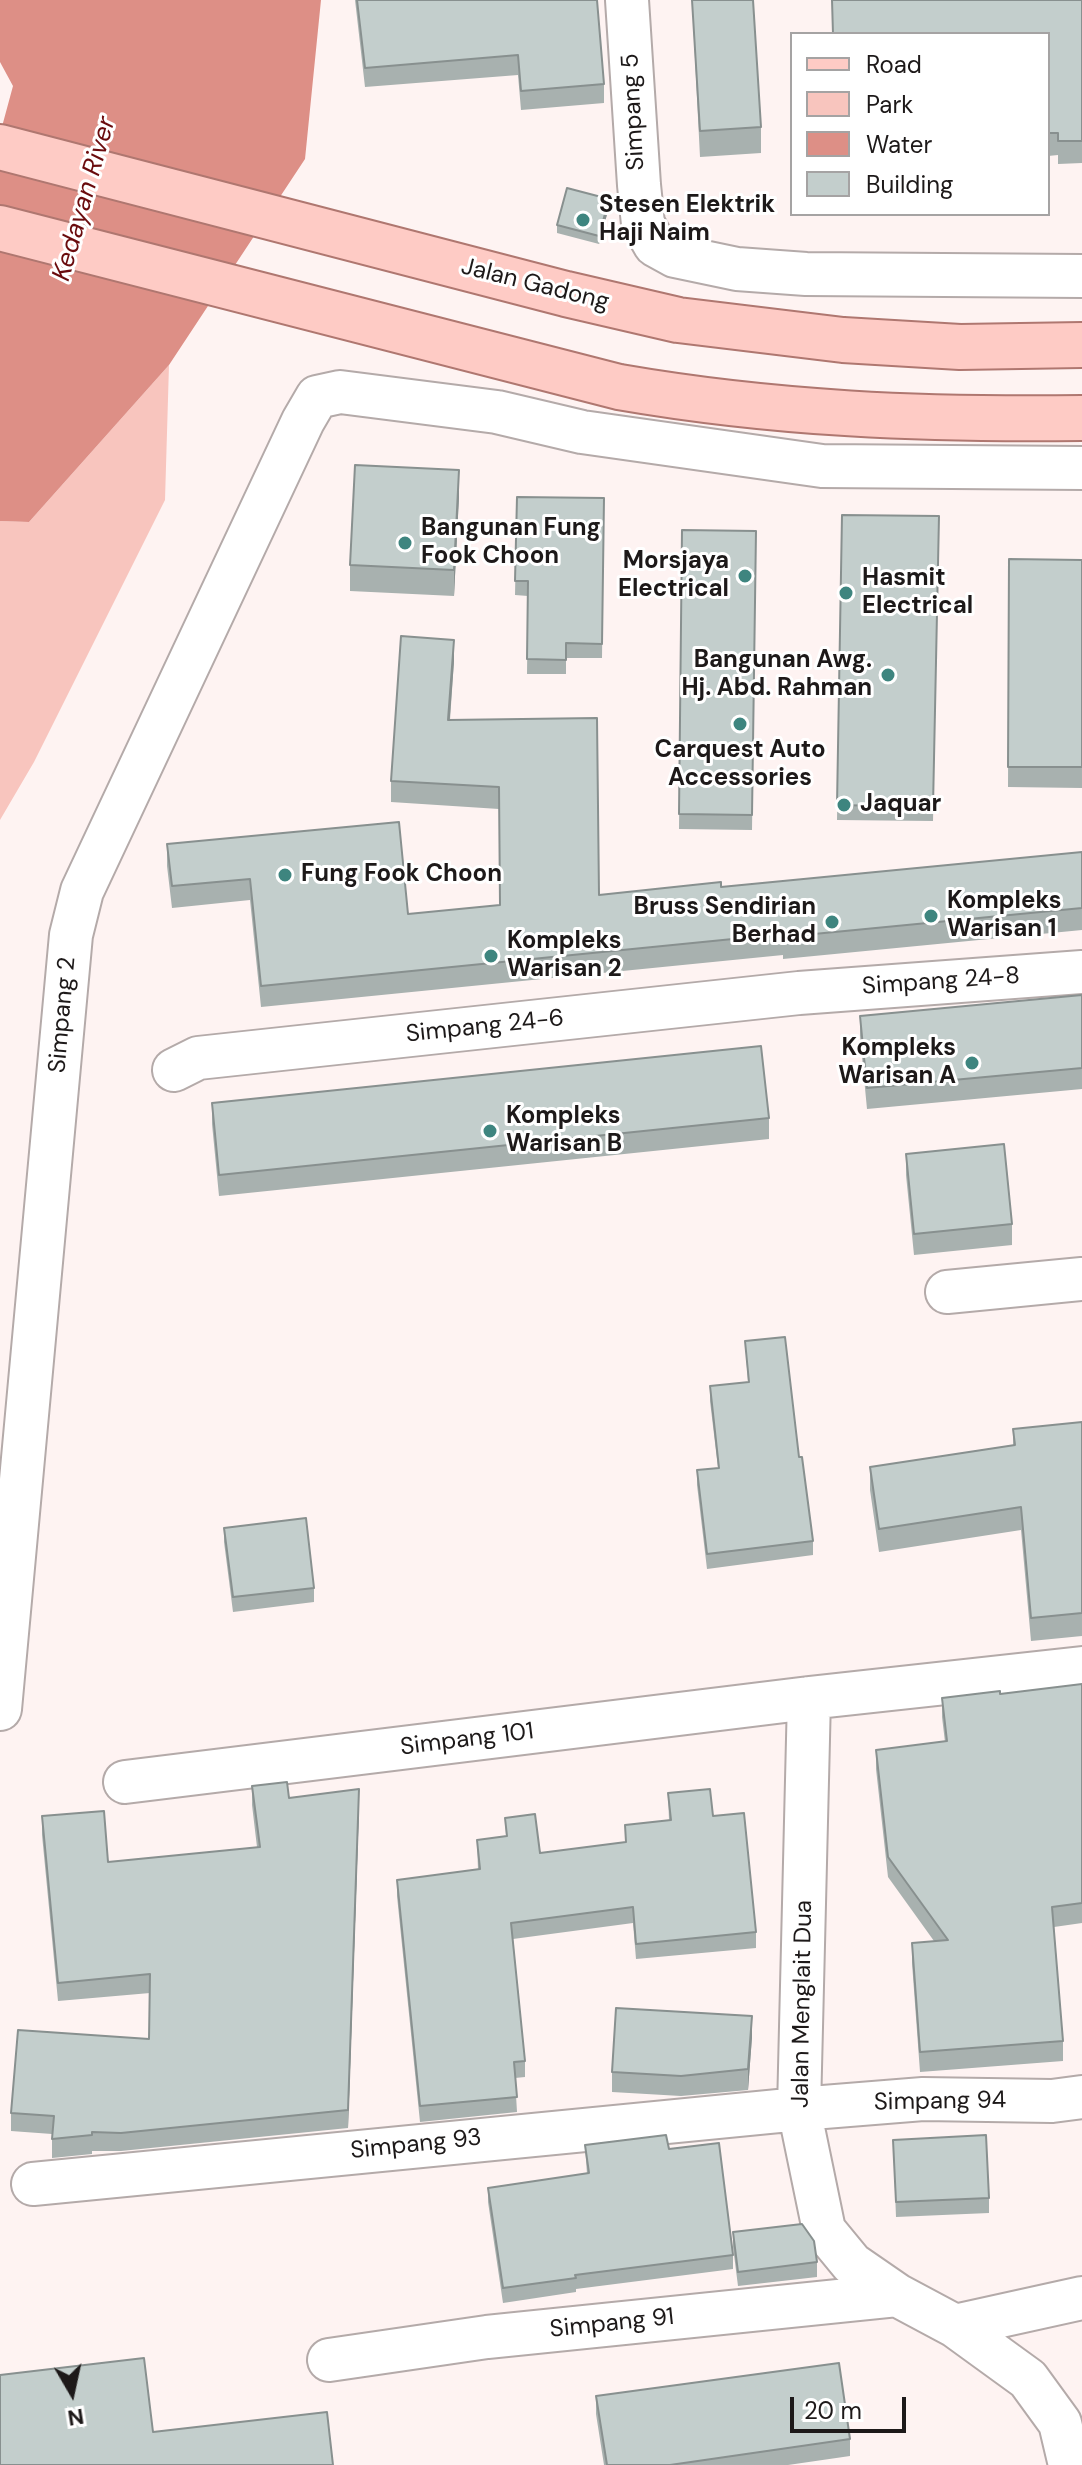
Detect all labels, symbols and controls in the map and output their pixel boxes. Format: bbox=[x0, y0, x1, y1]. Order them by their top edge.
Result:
legend bbox=[790, 32, 1050, 216]
text: Road bbox=[866, 49, 922, 80]
street label: Simpang 5 bbox=[617, 53, 651, 171]
text: Park bbox=[866, 89, 913, 120]
water label: Kedayan River bbox=[47, 113, 123, 285]
text: Water bbox=[866, 129, 932, 160]
text: Building bbox=[866, 169, 953, 200]
place label: Stesen Elektrik Haji Naim bbox=[599, 192, 775, 248]
marker: Stesen Elektrik Haji Naim bbox=[574, 211, 592, 229]
street label: Jalan Gadong bbox=[458, 253, 612, 317]
place label: Bangunan Fung Fook Choon bbox=[421, 515, 601, 571]
marker: Bangunan Fung Fook Choon bbox=[396, 534, 414, 552]
place label: Morsjaya Electrical bbox=[618, 548, 729, 604]
place label: Hasmit Electrical bbox=[862, 565, 973, 621]
marker: Morsjaya Electrical bbox=[736, 567, 754, 585]
marker: Hasmit Electrical bbox=[837, 584, 855, 602]
place label: Bangunan Awg. Hj. Abd. Rahman bbox=[681, 647, 872, 703]
marker: Bangunan Awg. Hj. Abd. Rahman bbox=[879, 666, 897, 684]
marker: Carquest Auto Accessories bbox=[731, 715, 749, 733]
place label: Carquest Auto Accessories bbox=[654, 737, 826, 793]
place label: Jaquar bbox=[860, 791, 941, 819]
marker: Jaquar bbox=[835, 796, 853, 814]
place label: Fung Fook Choon bbox=[301, 861, 502, 889]
marker: Fung Fook Choon bbox=[276, 866, 294, 884]
place label: Kompleks Warisan 1 bbox=[947, 888, 1062, 944]
place label: Bruss Sendirian Berhad bbox=[634, 894, 816, 950]
marker: Kompleks Warisan 1 bbox=[922, 907, 940, 925]
marker: Bruss Sendirian Berhad bbox=[823, 913, 841, 931]
place label: Kompleks Warisan 2 bbox=[507, 928, 622, 984]
marker: Kompleks Warisan 2 bbox=[482, 947, 500, 965]
street label: Simpang 2 bbox=[44, 956, 82, 1074]
street label: Simpang 24-8 bbox=[861, 962, 1021, 1002]
street label: Simpang 24-6 bbox=[405, 1004, 565, 1050]
place label: Kompleks Warisan A bbox=[838, 1035, 956, 1091]
marker: Kompleks Warisan A bbox=[963, 1054, 981, 1072]
place label: Kompleks Warisan B bbox=[506, 1103, 622, 1159]
marker: Kompleks Warisan B bbox=[481, 1122, 499, 1140]
street label: Simpang 101 bbox=[399, 1718, 535, 1762]
street label: Jalan Menglait Dua bbox=[787, 1900, 819, 2108]
street label: Simpang 94 bbox=[874, 2086, 1006, 2118]
street label: Simpang 93 bbox=[349, 2124, 483, 2166]
street label: Simpang 91 bbox=[548, 2303, 676, 2345]
north arrow bbox=[32, 2353, 112, 2433]
scale bar bbox=[794, 2381, 910, 2431]
text: 20 m bbox=[804, 2395, 862, 2426]
text: N bbox=[66, 2402, 86, 2433]

